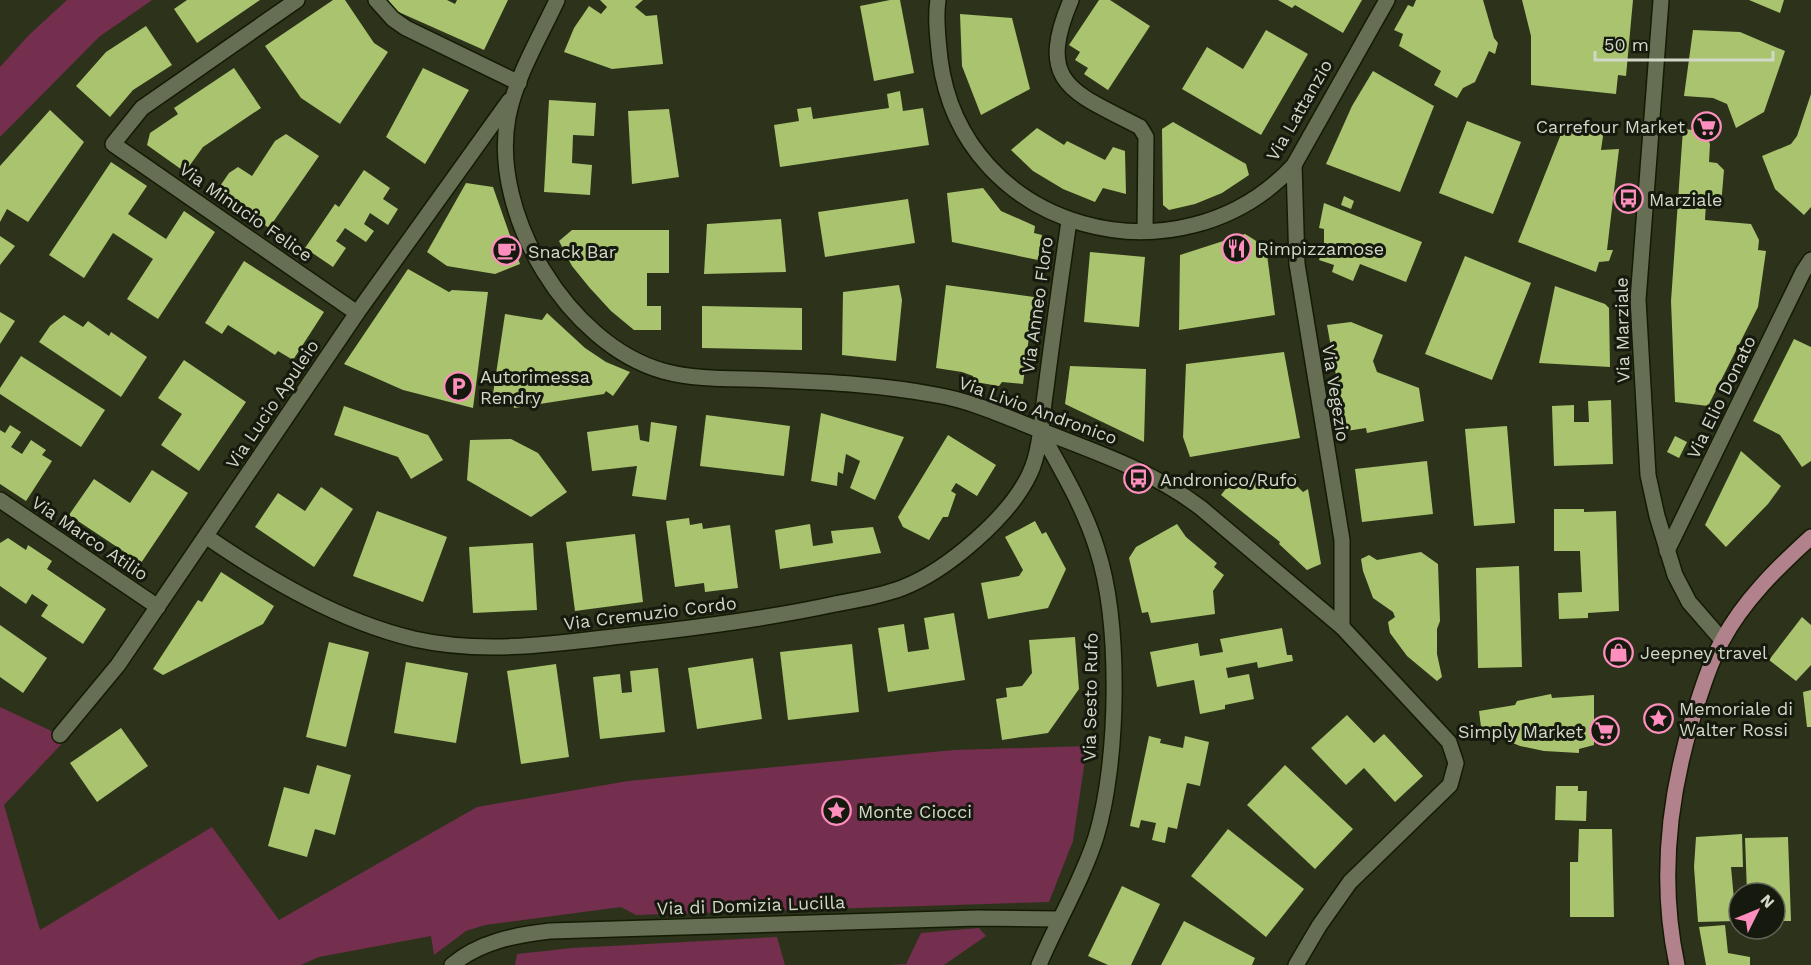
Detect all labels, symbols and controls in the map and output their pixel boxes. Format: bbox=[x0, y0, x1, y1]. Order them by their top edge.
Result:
scale bar bbox=[1595, 24, 1774, 62]
text: 50 m bbox=[1604, 34, 1649, 55]
street label: Via Lattanzio bbox=[1262, 56, 1336, 164]
supermarket icon: Carrefour Market bbox=[1690, 110, 1722, 142]
place label: Carrefour Market bbox=[1536, 116, 1685, 137]
street label: Via Minucio Felice bbox=[175, 158, 317, 266]
bus stop icon: Marziale bbox=[1612, 183, 1644, 215]
place label: Marziale bbox=[1649, 189, 1722, 210]
restaurant icon: Rimpizzamose bbox=[1220, 232, 1252, 264]
cafe icon: Snack Bar bbox=[491, 235, 523, 267]
street label: Via Anneo Floro bbox=[1017, 235, 1057, 375]
place label: Rimpizzamose bbox=[1257, 238, 1384, 259]
place label: Snack Bar bbox=[528, 241, 616, 262]
street label: Via Marziale bbox=[1611, 277, 1633, 383]
street label: Via Elio Donato bbox=[1682, 332, 1760, 462]
street label: Via Lucio Apuleio bbox=[221, 336, 323, 472]
street label: Via Vegezio bbox=[1318, 343, 1354, 443]
place label: Autorimessa Rendry bbox=[480, 366, 590, 408]
parking icon: Autorimessa Rendry bbox=[443, 370, 475, 402]
street label: Via Livio Andronico bbox=[956, 372, 1120, 448]
bus stop icon: Andronico/Rufo bbox=[1123, 463, 1155, 495]
place label: Andronico/Rufo bbox=[1160, 469, 1297, 490]
street label: Via Marco Atilio bbox=[28, 491, 152, 585]
street label: Via Cremuzio Cordo bbox=[562, 592, 738, 634]
street label: Via Sesto Rufo bbox=[1078, 632, 1102, 762]
shop icon: Jeepney travel bbox=[1603, 636, 1635, 668]
place label: Jeepney travel bbox=[1640, 642, 1768, 663]
place label: Memoriale di Walter Rossi bbox=[1679, 698, 1793, 740]
place icon: Memoriale di Walter Rossi bbox=[1642, 702, 1674, 734]
supermarket icon: Simply Market bbox=[1588, 715, 1620, 747]
place label: Simply Market bbox=[1458, 721, 1583, 742]
place icon: Monte Ciocci bbox=[821, 795, 853, 827]
place label: Monte Ciocci bbox=[858, 801, 972, 822]
north arrow bbox=[1727, 881, 1787, 941]
text: N bbox=[1757, 890, 1779, 912]
street label: Via di Domizia Lucilla bbox=[657, 891, 845, 919]

